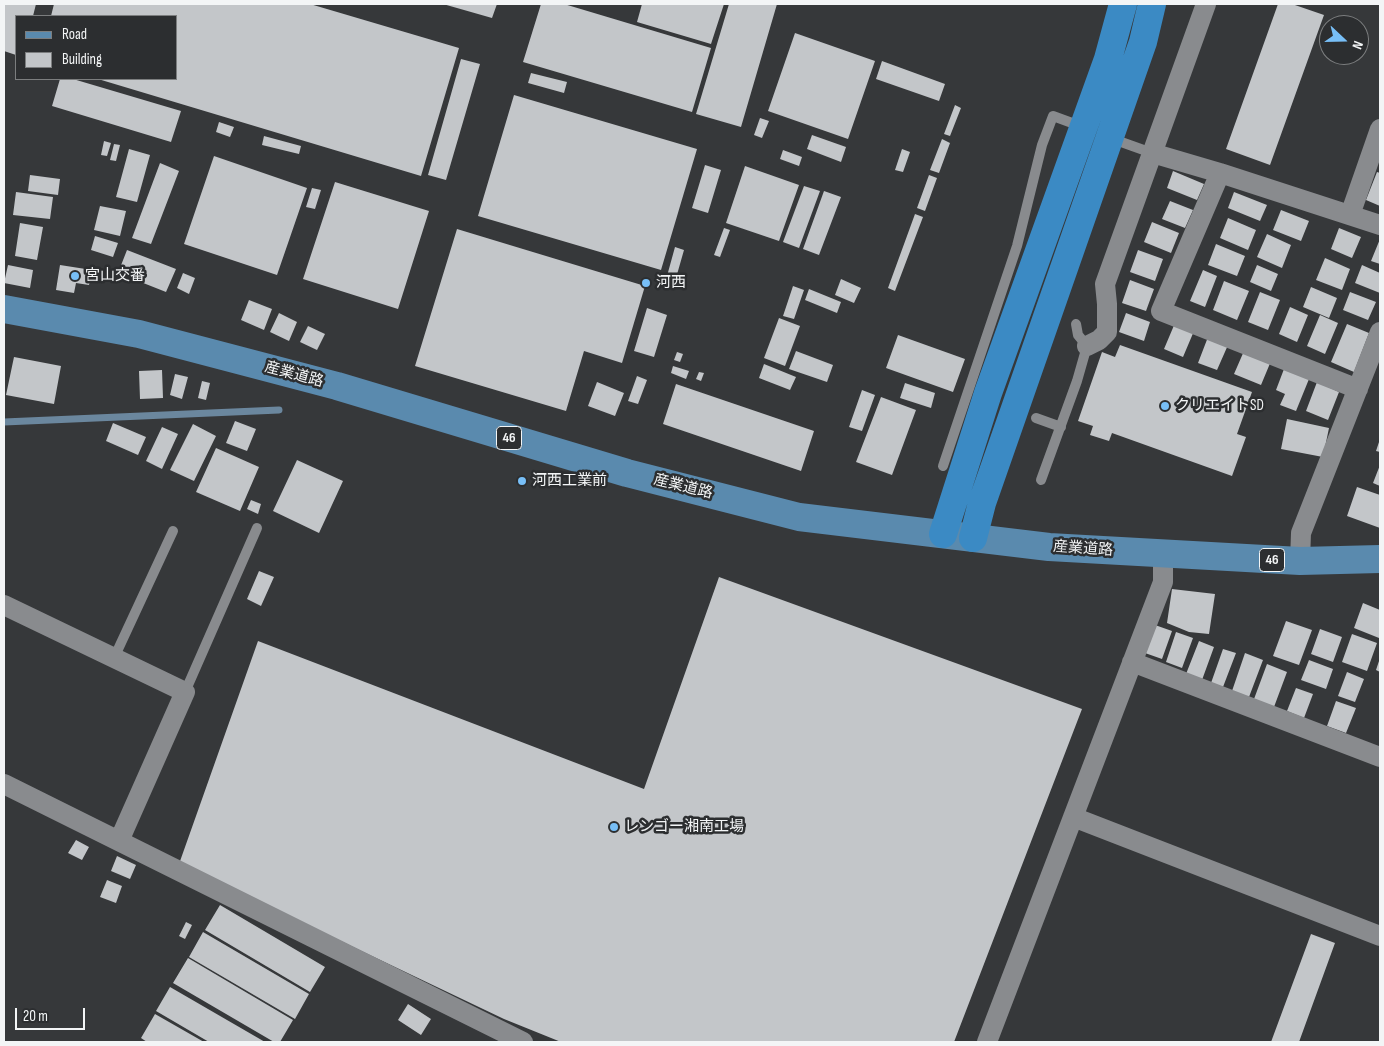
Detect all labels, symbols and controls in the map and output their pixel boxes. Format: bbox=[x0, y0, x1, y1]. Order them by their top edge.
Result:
legend bbox=[15, 15, 178, 80]
north arrow bbox=[1319, 15, 1369, 65]
text: Road bbox=[62, 25, 87, 44]
text: N bbox=[1348, 39, 1367, 52]
text: Building bbox=[62, 50, 102, 69]
place label: 宮山交番 bbox=[85, 267, 145, 285]
marker: 宮山交番 bbox=[69, 270, 81, 282]
place label: 河西 bbox=[656, 274, 686, 292]
marker: 河西 bbox=[640, 277, 652, 289]
street label: 産業道路 bbox=[263, 359, 325, 391]
place label: クリエイトSD bbox=[1175, 397, 1264, 415]
marker: クリエイトSD bbox=[1159, 400, 1171, 412]
road number: 46 bbox=[496, 426, 522, 449]
street label: 産業道路 bbox=[652, 471, 714, 503]
place label: 河西工業前 bbox=[532, 472, 607, 490]
marker: 河西工業前 bbox=[516, 475, 528, 487]
street label: 産業道路 bbox=[1052, 538, 1114, 560]
road number: 46 bbox=[1260, 548, 1284, 572]
place label: レンゴー湘南工場 bbox=[624, 818, 744, 836]
marker: レンゴー湘南工場 bbox=[608, 821, 620, 833]
scale bar bbox=[18, 998, 88, 1030]
text: 20 m bbox=[23, 1007, 48, 1026]

